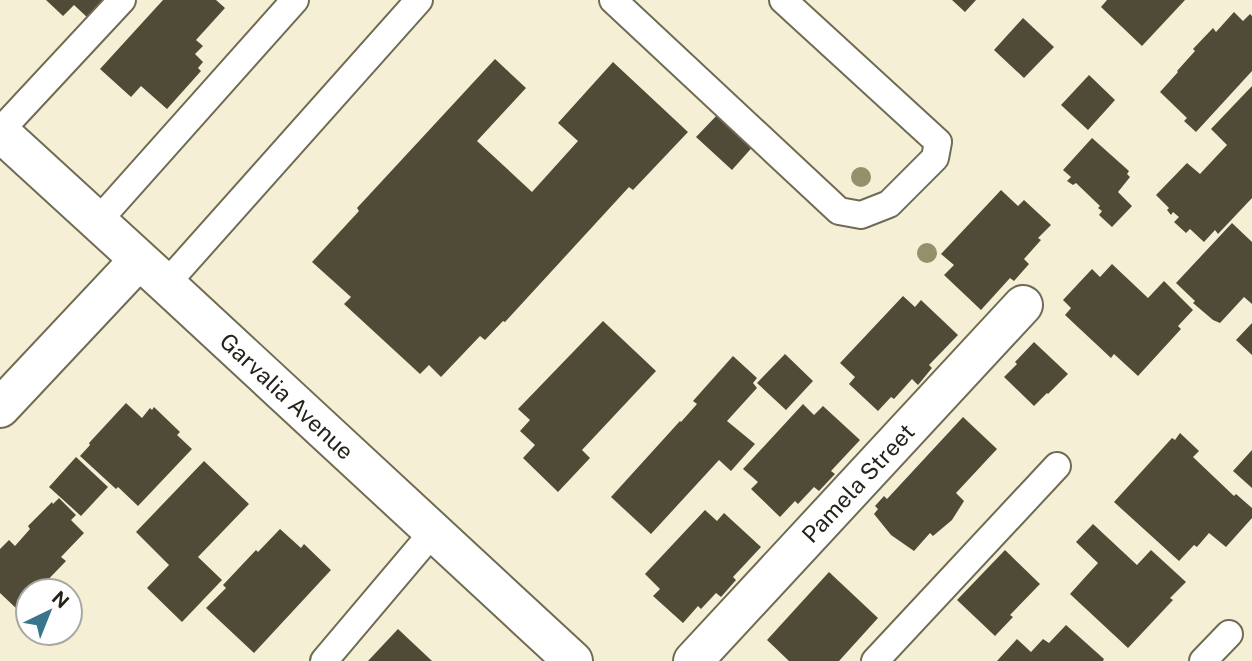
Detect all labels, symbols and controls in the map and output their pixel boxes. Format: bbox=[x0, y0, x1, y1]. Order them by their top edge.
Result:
street label: Garvalia Avenue bbox=[215, 327, 359, 465]
street label: Pamela Street bbox=[796, 418, 920, 548]
north arrow bbox=[14, 577, 84, 647]
text: N bbox=[48, 586, 74, 613]

